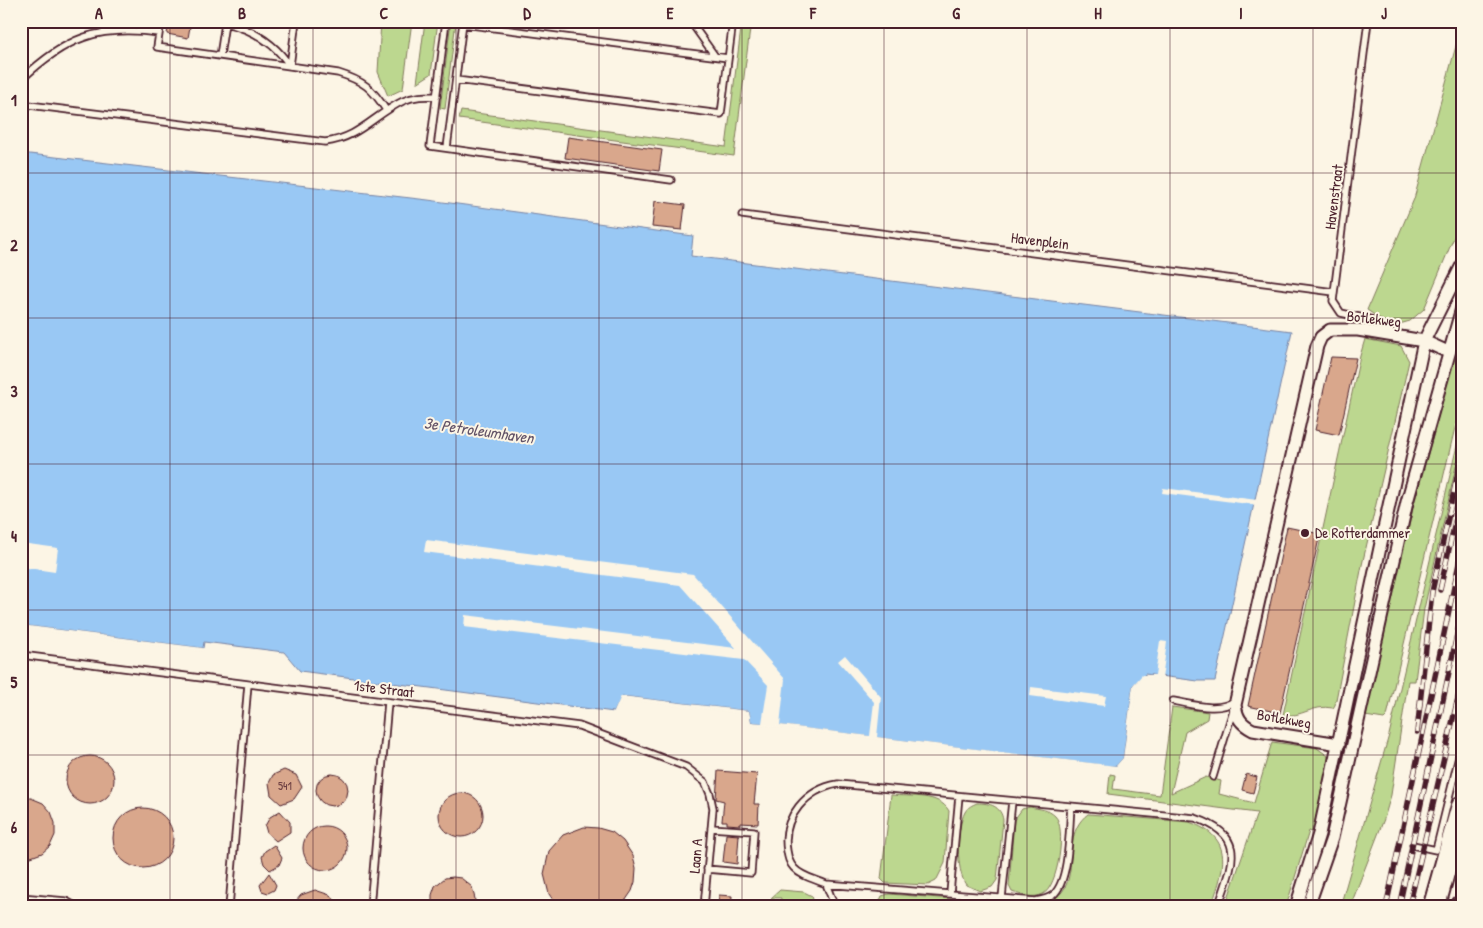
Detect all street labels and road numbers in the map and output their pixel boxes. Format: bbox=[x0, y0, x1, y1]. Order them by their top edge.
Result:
street label: Havenstraat bbox=[1319, 162, 1348, 231]
street label: Havenplein bbox=[1010, 227, 1070, 254]
street label: Botlekweg bbox=[1346, 305, 1403, 332]
street label: 1ste Straat bbox=[353, 674, 416, 703]
street label: Botlekweg bbox=[1255, 703, 1313, 734]
street label: Laan A bbox=[684, 837, 708, 874]

